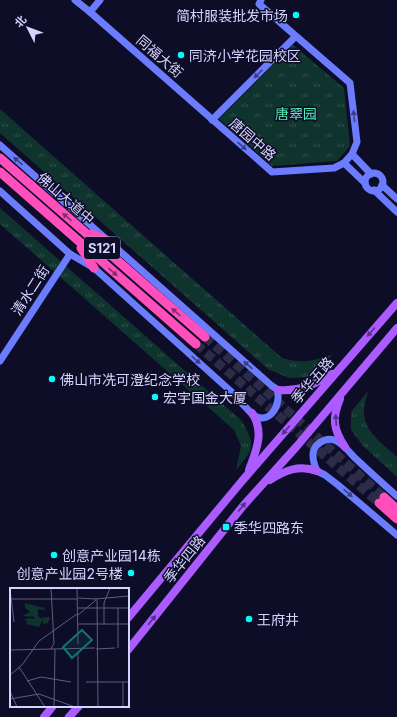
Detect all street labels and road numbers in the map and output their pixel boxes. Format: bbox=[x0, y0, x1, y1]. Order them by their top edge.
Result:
street label: 同福大街 bbox=[133, 31, 187, 81]
street label: 唐园中路 bbox=[226, 114, 280, 164]
street label: 佛山大道中 bbox=[34, 169, 98, 227]
road number: S121 bbox=[84, 237, 120, 259]
street label: 清水二街 bbox=[8, 262, 52, 318]
street label: 季华五路 bbox=[287, 353, 337, 407]
street label: 季华四路 bbox=[160, 532, 208, 586]

